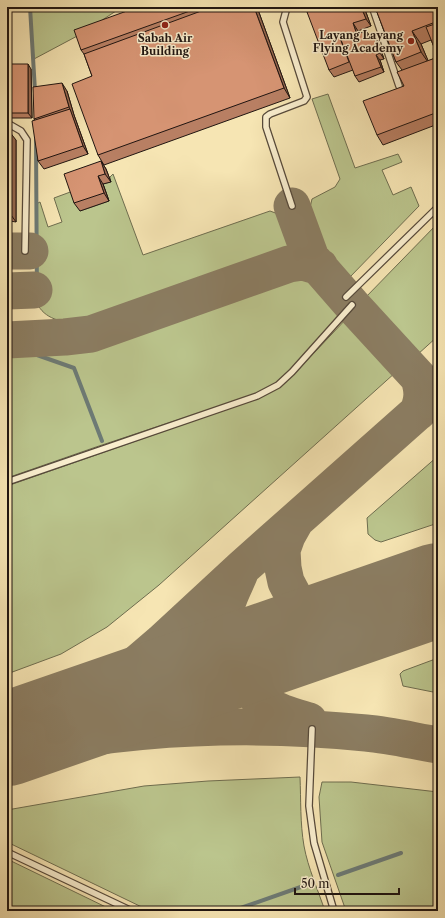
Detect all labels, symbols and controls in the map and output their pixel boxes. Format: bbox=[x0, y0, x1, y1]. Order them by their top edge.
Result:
marker: Sabah Air Building bbox=[160, 20, 170, 30]
place label: Layang Layang Flying Academy bbox=[313, 28, 404, 55]
place label: Sabah Air Building bbox=[138, 31, 193, 58]
marker: Layang Layang Flying Academy bbox=[406, 36, 416, 46]
scale bar bbox=[295, 870, 399, 896]
text: 50 m bbox=[301, 876, 330, 891]

